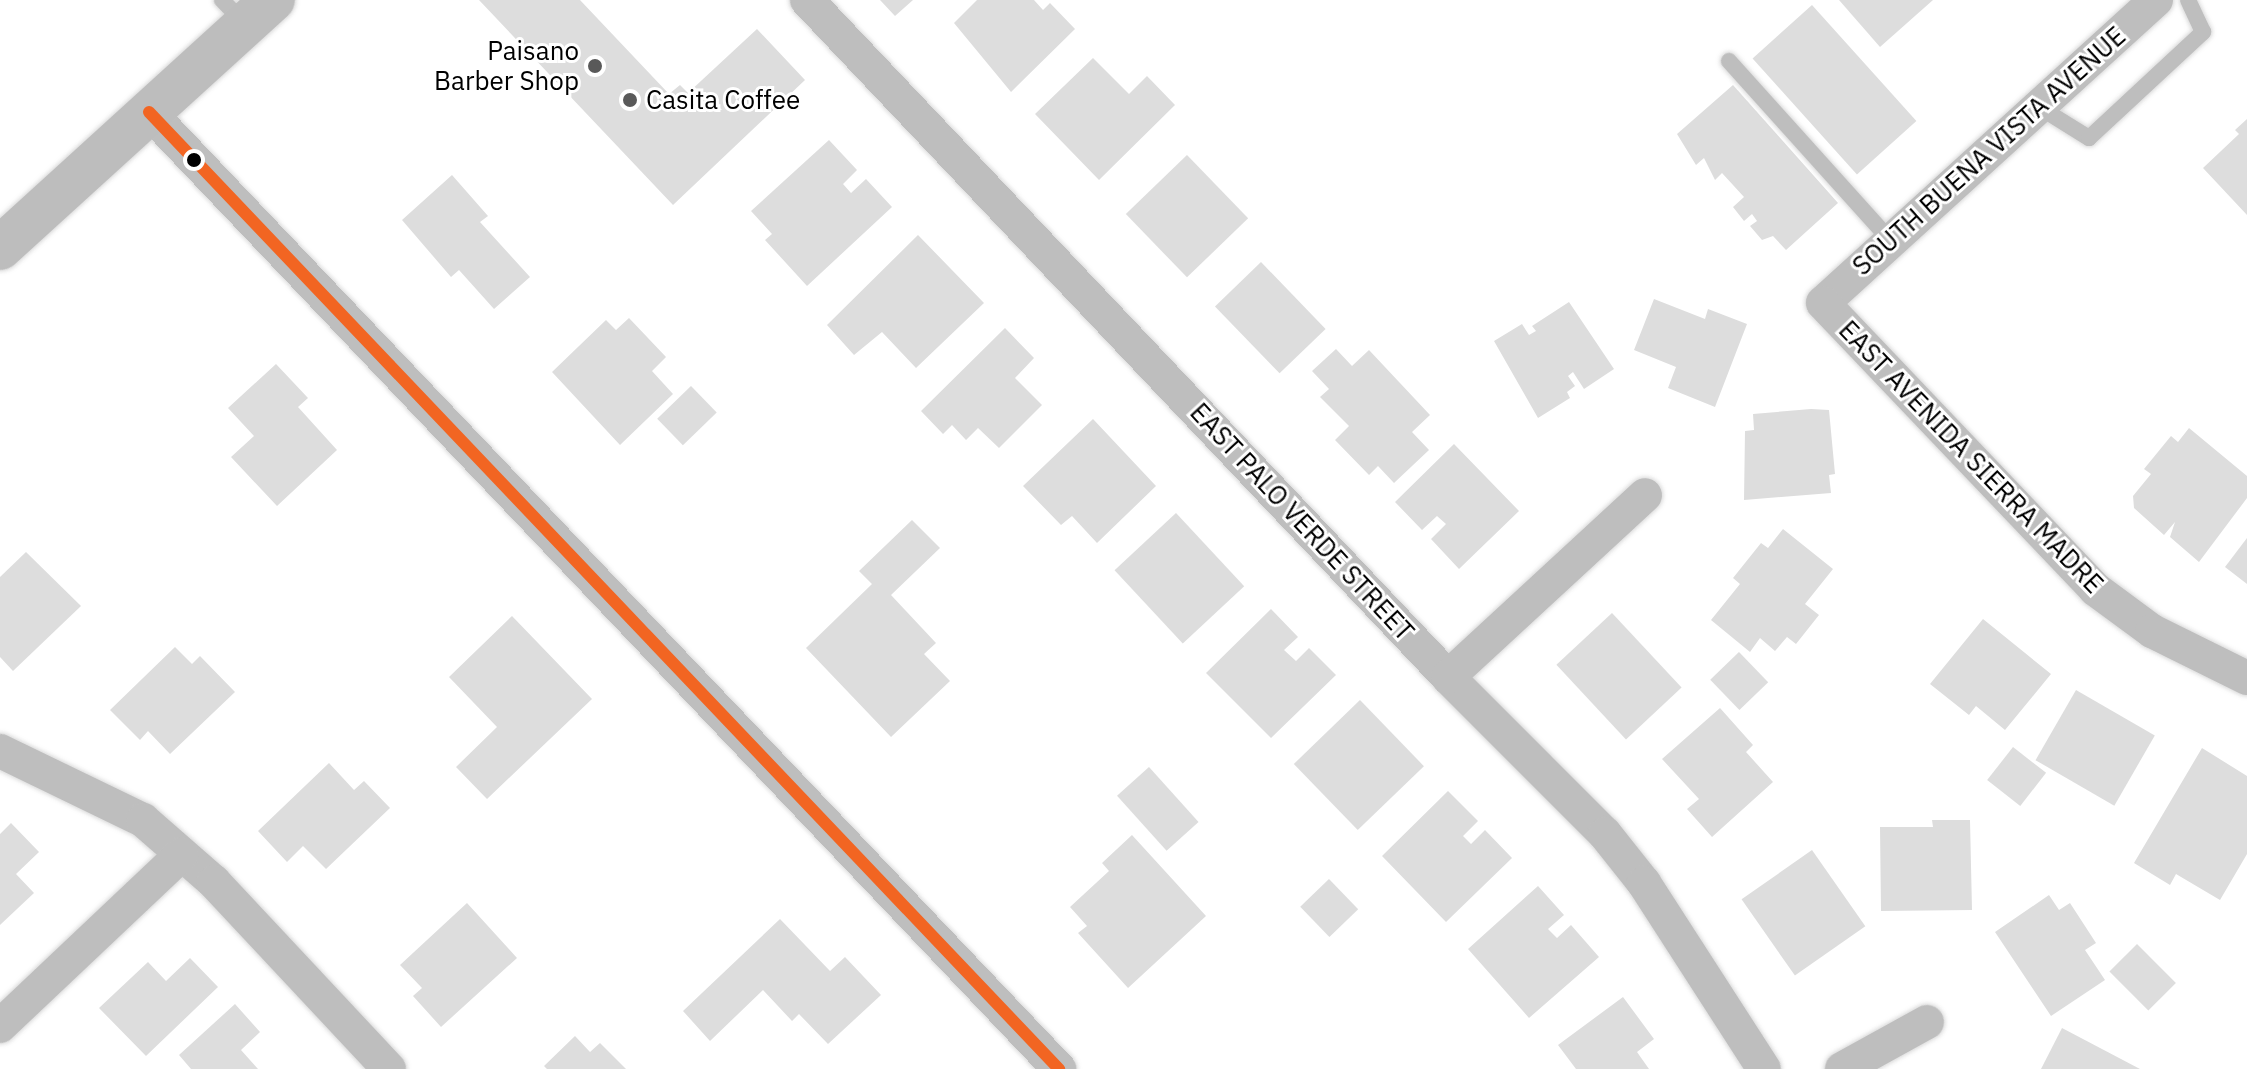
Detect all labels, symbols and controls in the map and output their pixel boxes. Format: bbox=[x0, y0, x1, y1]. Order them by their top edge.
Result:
street label: SOUTH BUENA VISTA AVENUE bbox=[1846, 20, 2132, 282]
place label: Paisano Barber Shop bbox=[434, 35, 579, 96]
marker: Paisano Barber Shop bbox=[586, 57, 604, 75]
place label: Casita Coffee bbox=[646, 84, 800, 116]
marker: Casita Coffee bbox=[621, 91, 639, 109]
unlabelled marker bbox=[186, 152, 202, 168]
street label: EAST AVENIDA SIERRA MADRE bbox=[1832, 314, 2110, 600]
street label: EAST PALO VERDE STREET bbox=[1184, 397, 1420, 647]

